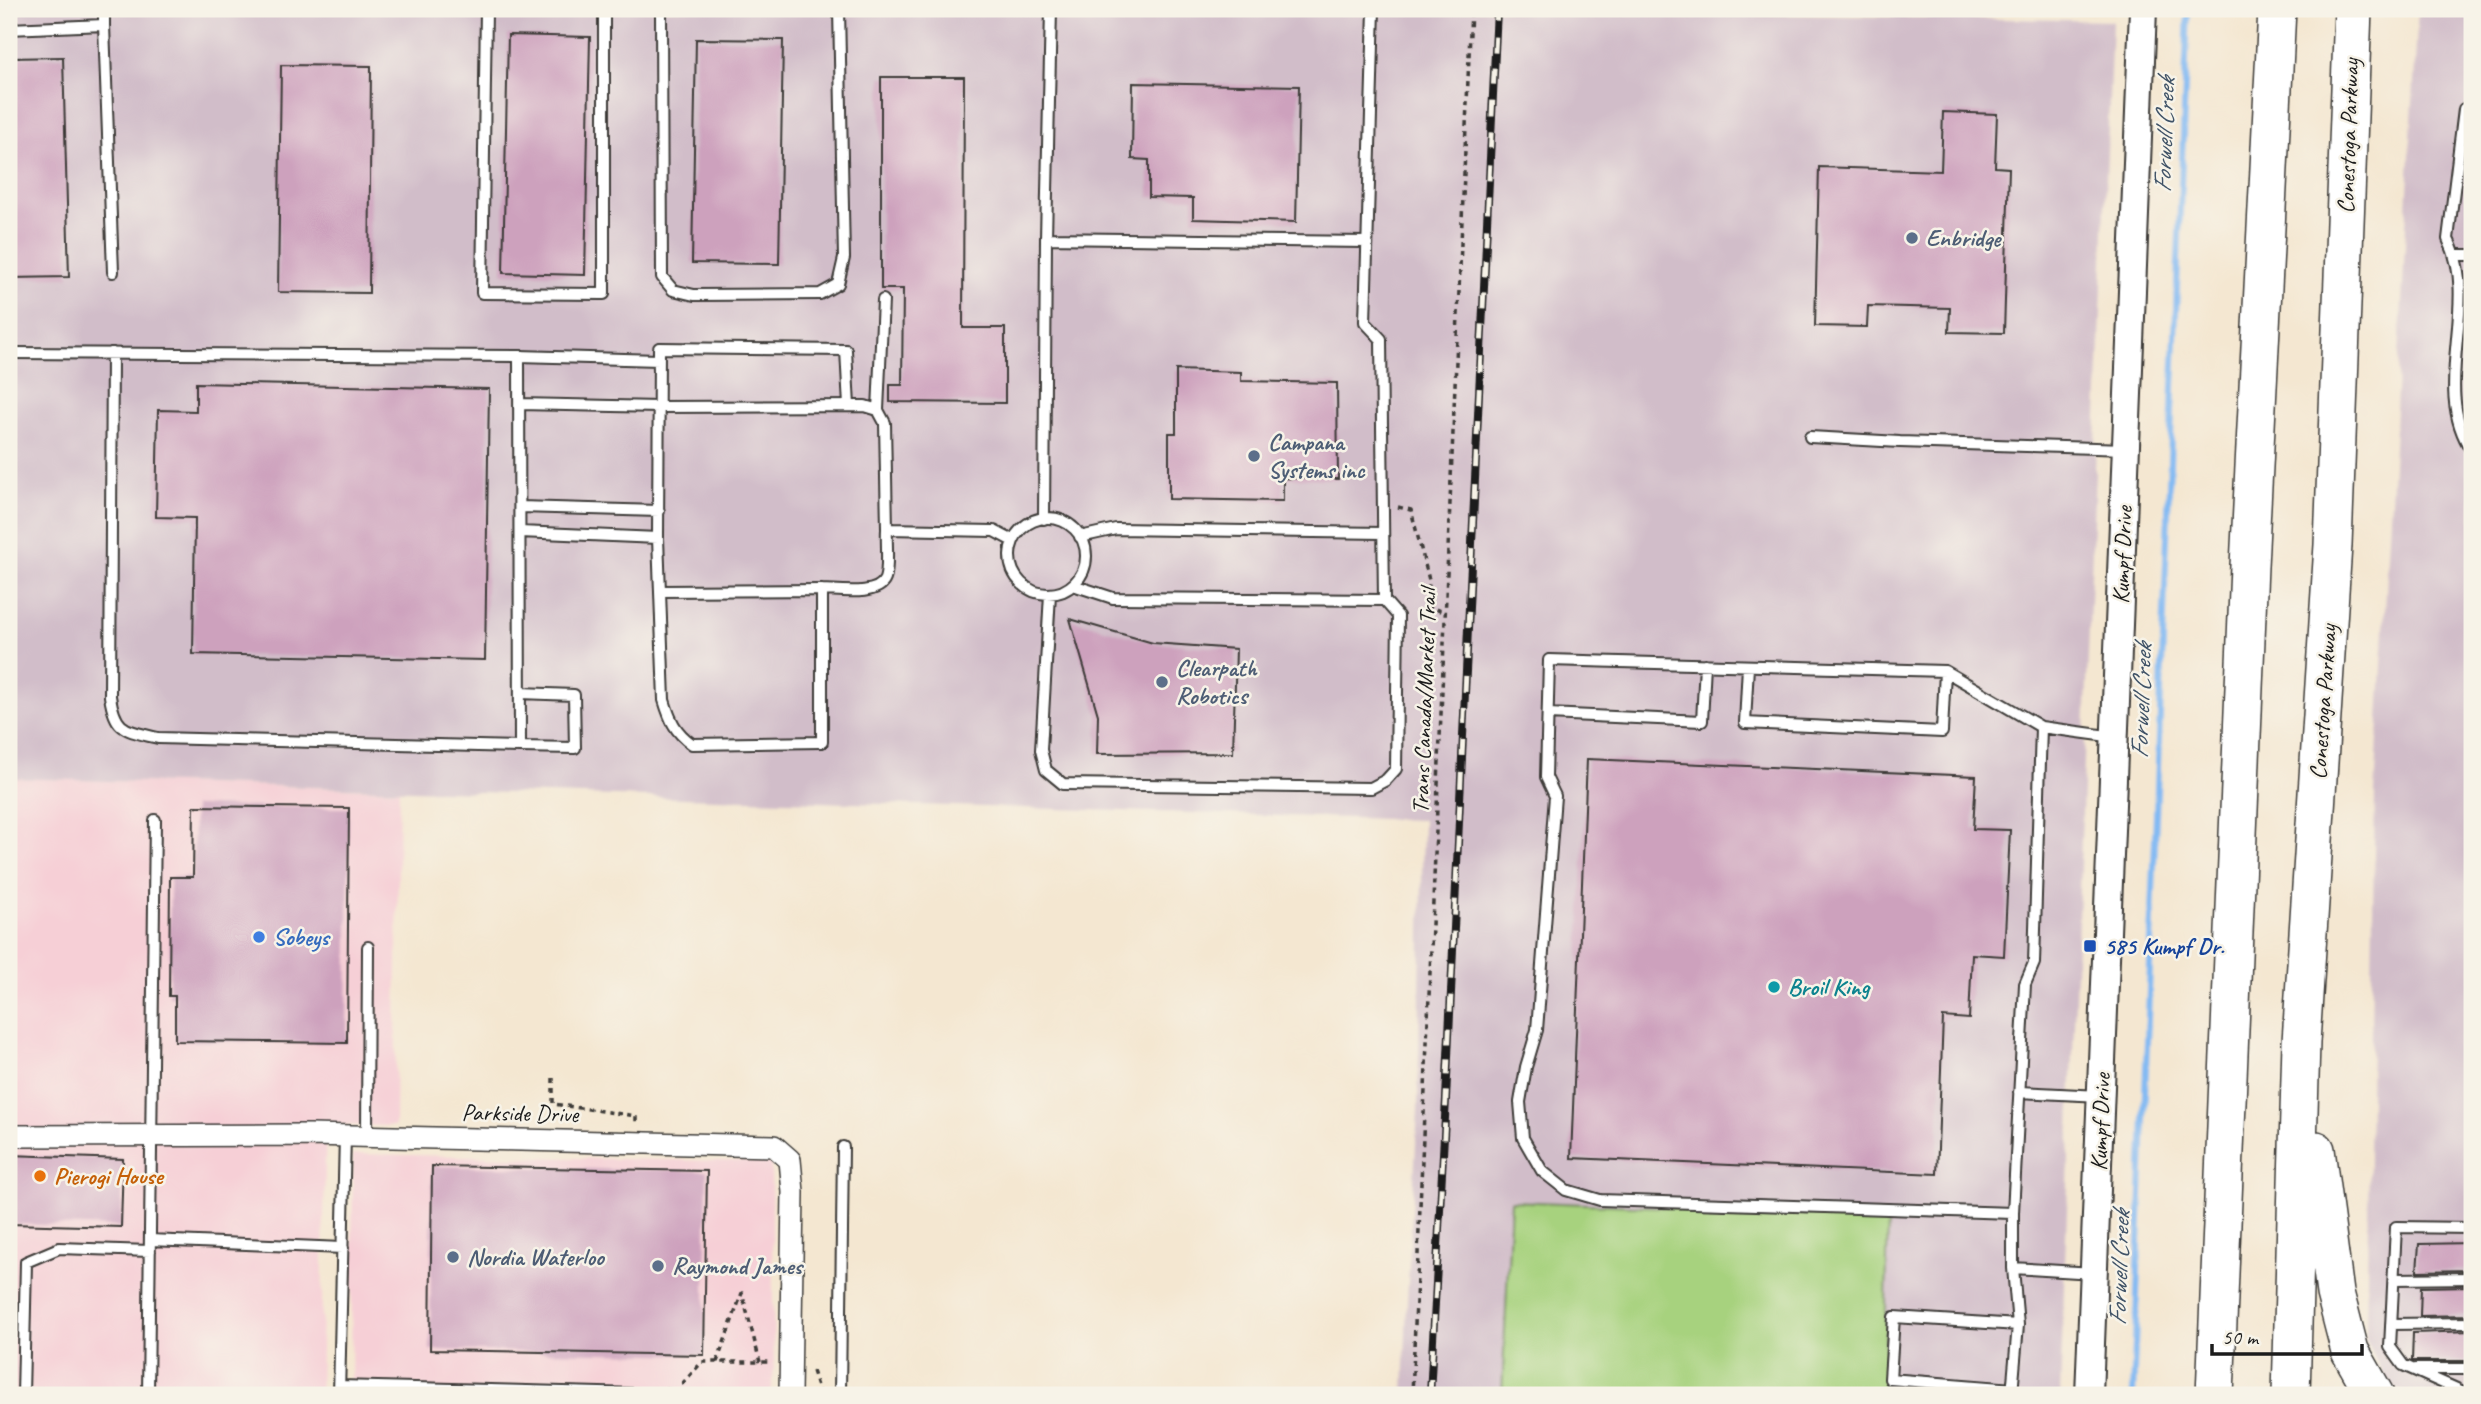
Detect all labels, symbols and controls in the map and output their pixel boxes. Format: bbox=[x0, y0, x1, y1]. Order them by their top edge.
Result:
street label: Conestoga Parkway bbox=[2330, 56, 2366, 214]
water label: Forwell Creek bbox=[2146, 72, 2183, 193]
place label: Enbridge bbox=[1926, 223, 2002, 253]
marker: Enbridge bbox=[1904, 230, 1920, 246]
place label: Campana Systems inc bbox=[1268, 427, 1366, 485]
marker: Campana Systems inc bbox=[1246, 448, 1262, 464]
street label: Kumpf Drive bbox=[2105, 504, 2139, 604]
street label: Trans Canada/Market Trail bbox=[1405, 584, 1443, 814]
street label: Conestoga Parkway bbox=[2303, 622, 2344, 780]
water label: Forwell Creek bbox=[2123, 638, 2160, 759]
place label: Clearpath Robotics bbox=[1176, 653, 1257, 711]
marker: Clearpath Robotics bbox=[1154, 674, 1170, 690]
place label: Sobeys bbox=[273, 922, 331, 952]
marker: Sobeys bbox=[251, 929, 267, 945]
place label: 585 Kumpf Dr. bbox=[2104, 931, 2226, 961]
marker: 585 Kumpf Dr. bbox=[2082, 938, 2098, 954]
place label: Broil King bbox=[1788, 972, 1871, 1002]
marker: Broil King bbox=[1766, 979, 1782, 995]
street label: Kumpf Drive bbox=[2083, 1071, 2117, 1171]
street label: Parkside Drive bbox=[461, 1097, 581, 1129]
place label: Pierogi House bbox=[54, 1161, 165, 1191]
marker: Pierogi House bbox=[32, 1168, 48, 1184]
water label: Forwell Creek bbox=[2101, 1205, 2138, 1326]
place label: Nordia Waterloo bbox=[467, 1242, 606, 1272]
marker: Nordia Waterloo bbox=[445, 1249, 461, 1265]
place label: Raymond James bbox=[672, 1251, 804, 1281]
marker: Raymond James bbox=[650, 1258, 666, 1274]
scale bar bbox=[2212, 1313, 2362, 1357]
text: 50 m bbox=[2222, 1324, 2260, 1350]

